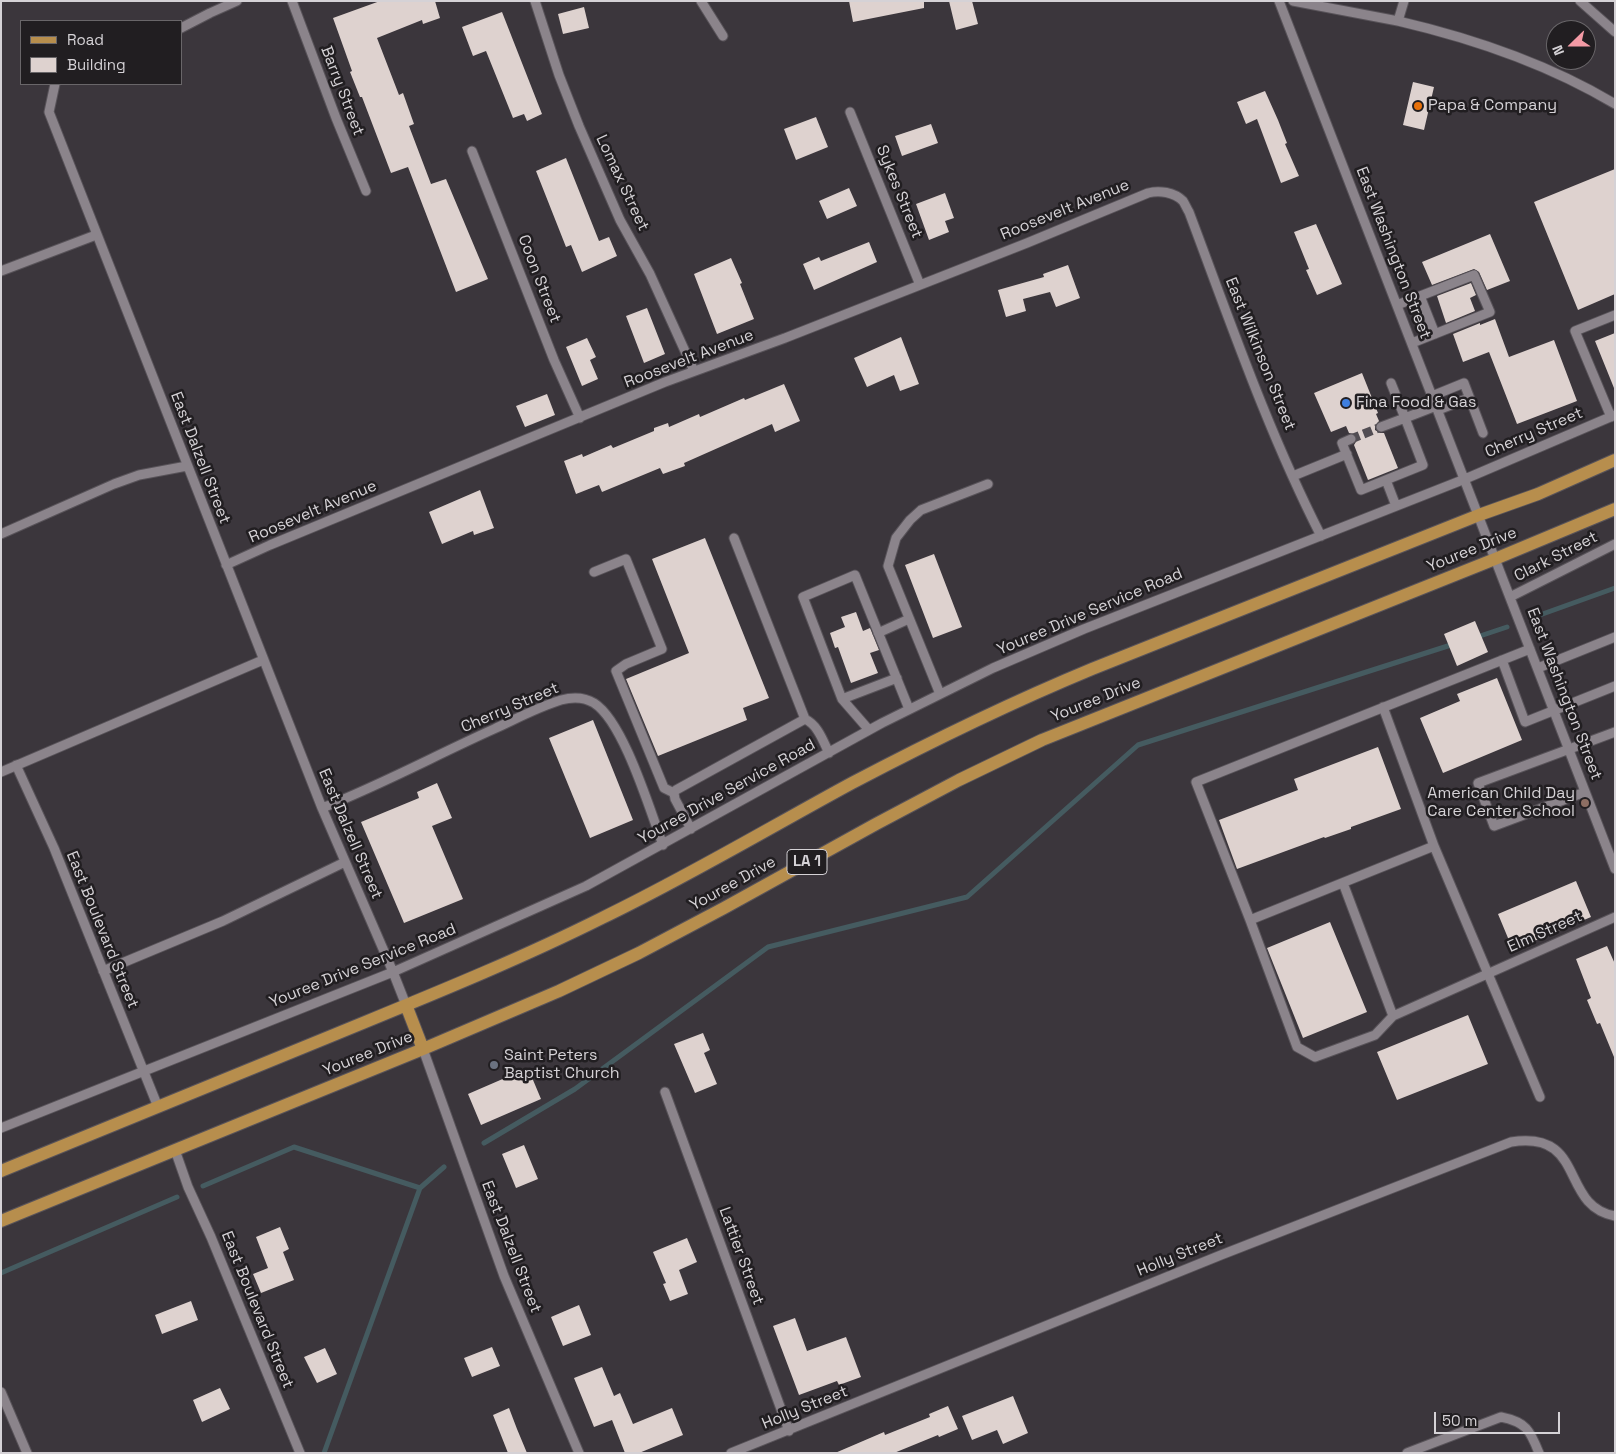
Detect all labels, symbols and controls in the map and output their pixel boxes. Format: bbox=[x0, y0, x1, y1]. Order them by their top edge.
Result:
legend bbox=[20, 20, 182, 85]
north arrow bbox=[1546, 20, 1596, 70]
text: Road bbox=[67, 30, 104, 49]
street label: Barry Street bbox=[316, 43, 368, 139]
text: N bbox=[1548, 43, 1568, 58]
text: Building bbox=[67, 55, 126, 74]
place label: Papa & Company bbox=[1428, 96, 1557, 116]
marker: Papa & Company bbox=[1412, 100, 1424, 112]
street label: Lomax Street bbox=[591, 132, 653, 234]
street label: Sykes Street bbox=[872, 143, 926, 241]
street label: East Washington Street bbox=[1351, 164, 1435, 342]
street label: Roosevelt Avenue bbox=[998, 175, 1132, 245]
street label: Coon Street bbox=[513, 232, 565, 326]
street label: East Wilkinson Street bbox=[1221, 275, 1299, 433]
street label: Roosevelt Avenue bbox=[622, 325, 756, 393]
street label: East Dalzell Street bbox=[166, 389, 234, 527]
place label: Fina Food & Gas bbox=[1356, 393, 1476, 413]
marker: Fina Food & Gas bbox=[1340, 397, 1352, 409]
street label: Cherry Street bbox=[1482, 404, 1586, 462]
street label: Roosevelt Avenue bbox=[246, 476, 380, 548]
street label: Youree Drive bbox=[1424, 523, 1520, 577]
street label: Clark Street bbox=[1511, 528, 1601, 586]
street label: Youree Drive Service Road bbox=[994, 564, 1186, 660]
street label: East Washington Street bbox=[1522, 605, 1606, 783]
street label: Youree Drive bbox=[1048, 673, 1144, 727]
street label: Cherry Street bbox=[458, 679, 562, 737]
street label: Youree Drive Service Road bbox=[635, 735, 819, 849]
street label: East Dalzell Street bbox=[314, 766, 386, 902]
place label: American Child Day Care Center School bbox=[1427, 784, 1575, 822]
marker: American Child Day Care Center School bbox=[1579, 797, 1591, 809]
street label: East Boulevard Street bbox=[62, 849, 142, 1011]
road number: LA 1 bbox=[787, 850, 827, 874]
street label: Youree Drive bbox=[687, 853, 779, 915]
street label: Elm Street bbox=[1505, 907, 1585, 957]
street label: Youree Drive Service Road bbox=[267, 920, 459, 1012]
street label: Youree Drive bbox=[320, 1027, 416, 1081]
place label: Saint Peters Baptist Church bbox=[504, 1046, 620, 1084]
marker: Saint Peters Baptist Church bbox=[488, 1059, 500, 1071]
street label: East Dalzell Street bbox=[477, 1178, 545, 1316]
street label: Lattier Street bbox=[714, 1204, 768, 1308]
street label: East Boulevard Street bbox=[217, 1229, 297, 1391]
street label: Holly Street bbox=[1134, 1229, 1226, 1281]
street label: Holly Street bbox=[759, 1382, 851, 1434]
scale bar bbox=[1436, 1402, 1562, 1434]
text: 50 m bbox=[1442, 1411, 1477, 1430]

